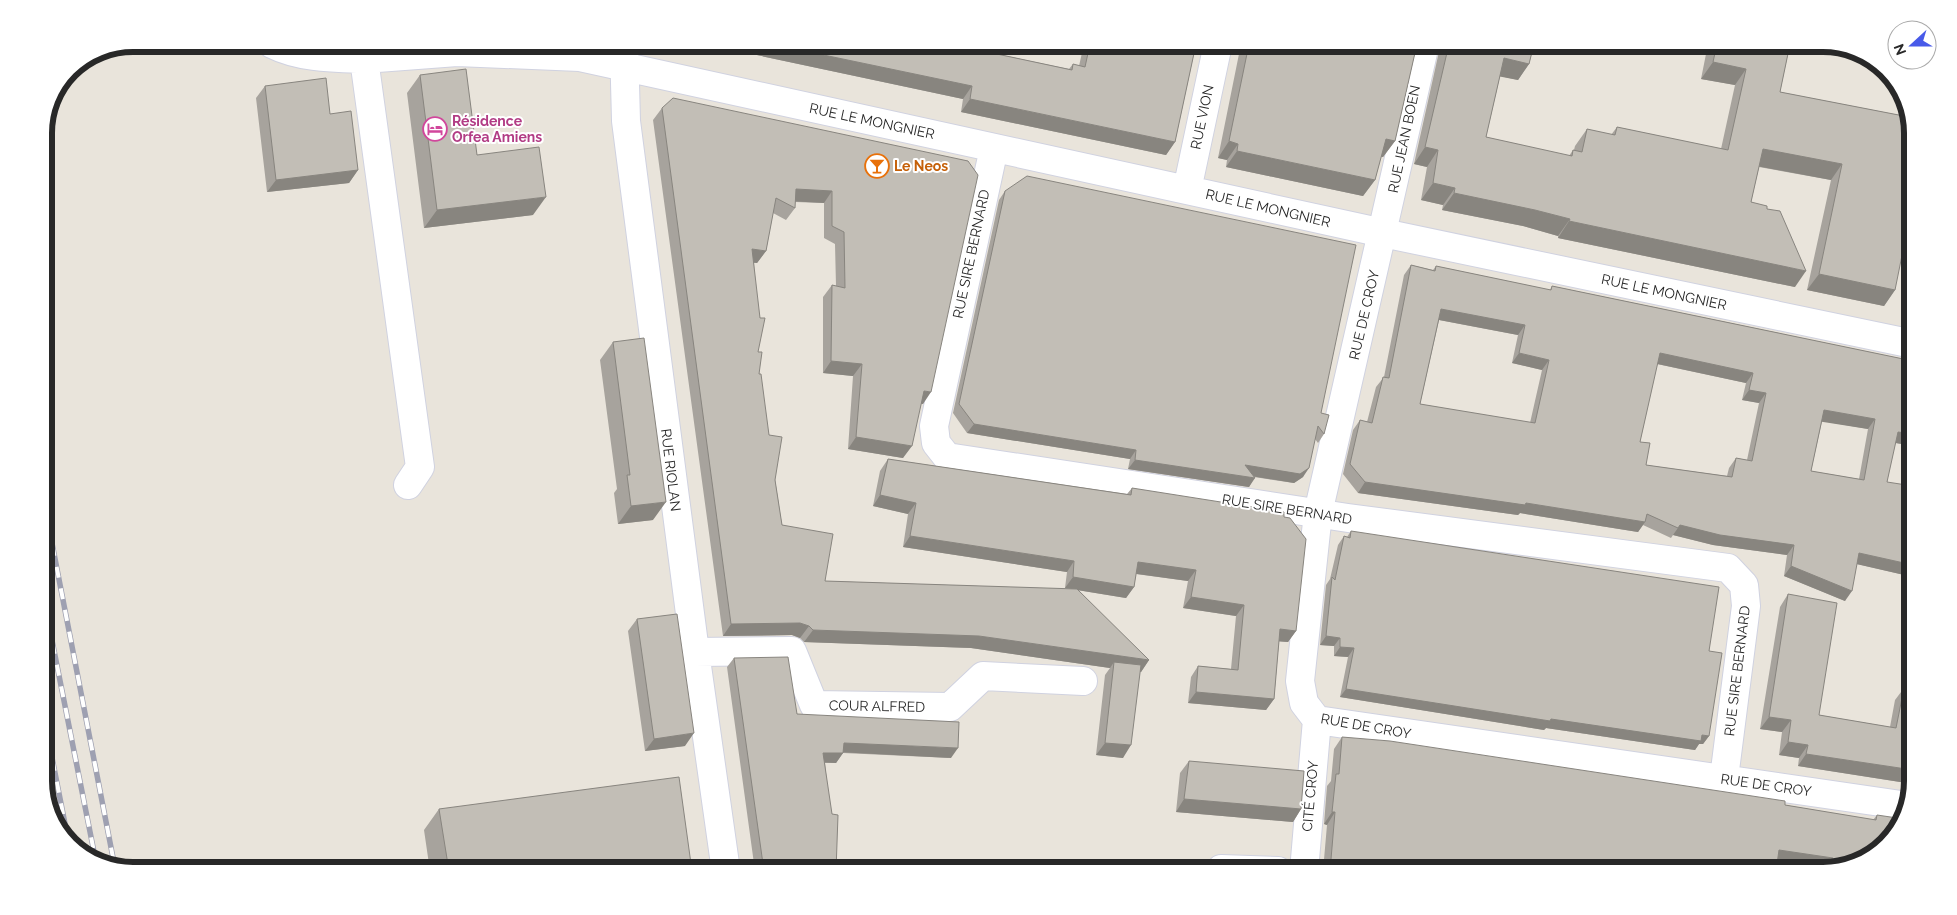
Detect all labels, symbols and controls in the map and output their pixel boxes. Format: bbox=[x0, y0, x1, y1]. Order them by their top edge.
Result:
north arrow bbox=[1887, 20, 1937, 70]
text: N bbox=[1890, 42, 1909, 58]
street label: RUE VION bbox=[1187, 83, 1217, 151]
street label: RUE JEAN BOEN bbox=[1385, 84, 1423, 194]
street label: RUE LE MONGNIER bbox=[808, 100, 936, 142]
place label: Résidence Orfea Amiens bbox=[452, 113, 542, 145]
hotel icon: Résidence Orfea Amiens bbox=[422, 116, 448, 142]
bar icon: Le Neos bbox=[864, 153, 890, 179]
place label: Le Neos bbox=[894, 158, 948, 174]
street label: RUE LE MONGNIER bbox=[1204, 186, 1332, 230]
street label: RUE SIRE BERNARD bbox=[950, 188, 992, 320]
street label: RUE DE CROY bbox=[1346, 269, 1382, 361]
street label: RUE LE MONGNIER bbox=[1600, 271, 1728, 313]
street label: RUE RIOLAN bbox=[658, 428, 684, 512]
street label: RUE SIRE BERNARD bbox=[1221, 491, 1353, 527]
street label: RUE SIRE BERNARD bbox=[1721, 605, 1753, 737]
street label: COUR ALFRED bbox=[829, 697, 925, 715]
street label: RUE DE CROY bbox=[1319, 710, 1413, 742]
street label: CITÉ CROY bbox=[1298, 760, 1321, 832]
street label: RUE DE CROY bbox=[1720, 771, 1812, 799]

